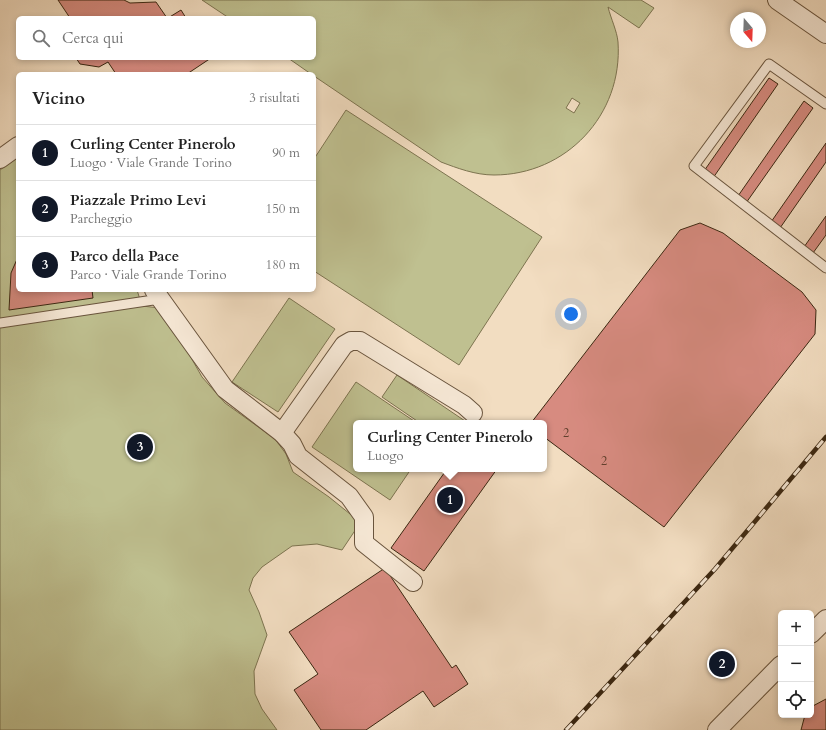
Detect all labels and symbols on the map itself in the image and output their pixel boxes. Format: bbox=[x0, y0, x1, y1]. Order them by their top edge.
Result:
north arrow bbox=[730, 12, 766, 48]
your location bbox=[561, 304, 581, 324]
house number: 2 bbox=[563, 425, 569, 441]
pin: 3 bbox=[127, 432, 153, 462]
house number: 2 bbox=[601, 453, 607, 469]
pin: 1 bbox=[437, 485, 463, 515]
pin: 2 bbox=[709, 649, 735, 679]

